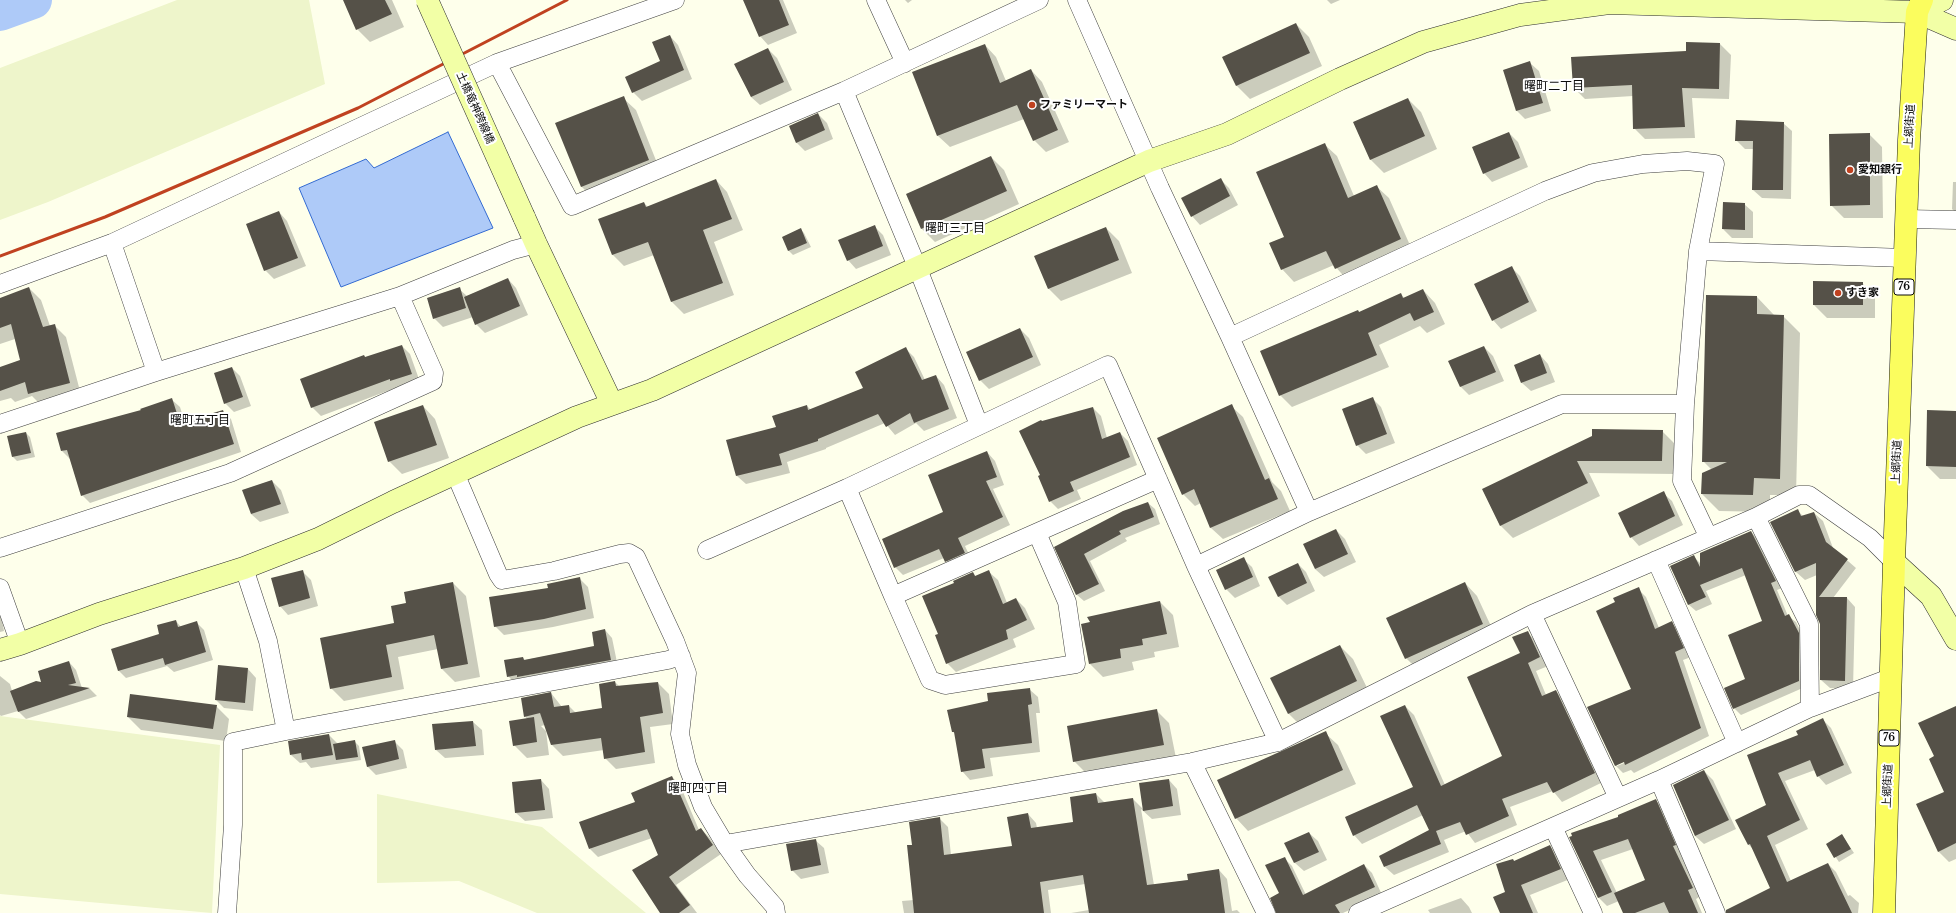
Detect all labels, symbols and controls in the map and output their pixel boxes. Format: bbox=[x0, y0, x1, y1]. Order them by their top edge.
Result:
street label: 土橋竜神跨線橋 bbox=[453, 70, 497, 146]
district label: 曙町二丁目 bbox=[1524, 80, 1584, 94]
place label: ファミリーマート bbox=[1040, 98, 1128, 112]
marker: ファミリーマート bbox=[1027, 100, 1037, 110]
street label: 上郷街道 bbox=[1902, 104, 1918, 148]
place label: 愛知銀行 bbox=[1858, 163, 1902, 177]
marker: 愛知銀行 bbox=[1845, 165, 1855, 175]
district label: 曙町三丁目 bbox=[925, 222, 985, 236]
road number: 76 bbox=[1894, 279, 1914, 295]
place label: すき家 bbox=[1846, 286, 1879, 300]
marker: すき家 bbox=[1833, 288, 1843, 298]
district label: 曙町五丁目 bbox=[170, 414, 230, 428]
street label: 上郷街道 bbox=[1890, 440, 1904, 484]
road number: 76 bbox=[1879, 730, 1899, 746]
street label: 上郷街道 bbox=[1881, 764, 1895, 808]
district label: 曙町四丁目 bbox=[668, 782, 728, 796]

